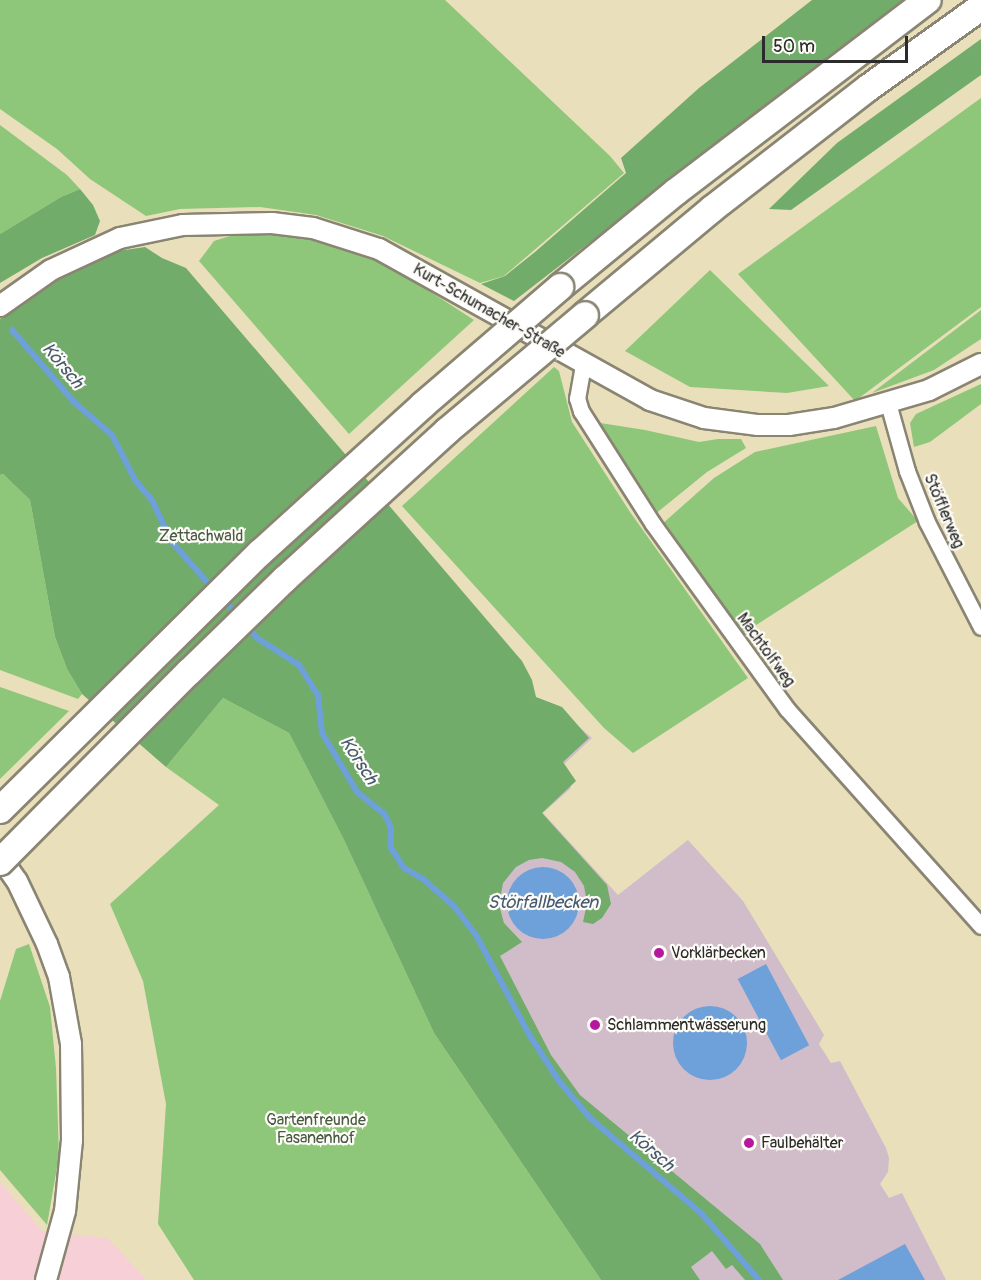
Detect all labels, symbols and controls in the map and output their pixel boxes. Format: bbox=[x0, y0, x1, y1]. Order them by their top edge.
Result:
scale bar bbox=[765, 24, 910, 62]
text: 50 m bbox=[773, 35, 815, 58]
street label: Kurt-Schumacher-Straße bbox=[410, 260, 568, 362]
water label: Körsch bbox=[37, 339, 87, 393]
street label: Stöfflerweg bbox=[920, 471, 968, 551]
park label: Zettachwald bbox=[159, 526, 243, 546]
street label: Machtolfweg bbox=[733, 609, 799, 691]
water label: Körsch bbox=[335, 733, 381, 789]
water label: Störfallbecken bbox=[488, 892, 598, 914]
place label: Vorklärbecken bbox=[671, 943, 766, 963]
marker: Vorklärbecken bbox=[652, 946, 666, 960]
place label: Schlammentwässerung bbox=[607, 1015, 766, 1035]
marker: Schlammentwässerung bbox=[588, 1018, 602, 1032]
park label: Gartenfreunde Fasanenhof bbox=[266, 1110, 366, 1148]
water label: Körsch bbox=[624, 1126, 678, 1176]
place label: Faulbehälter bbox=[761, 1133, 843, 1153]
marker: Faulbehälter bbox=[742, 1136, 756, 1150]

